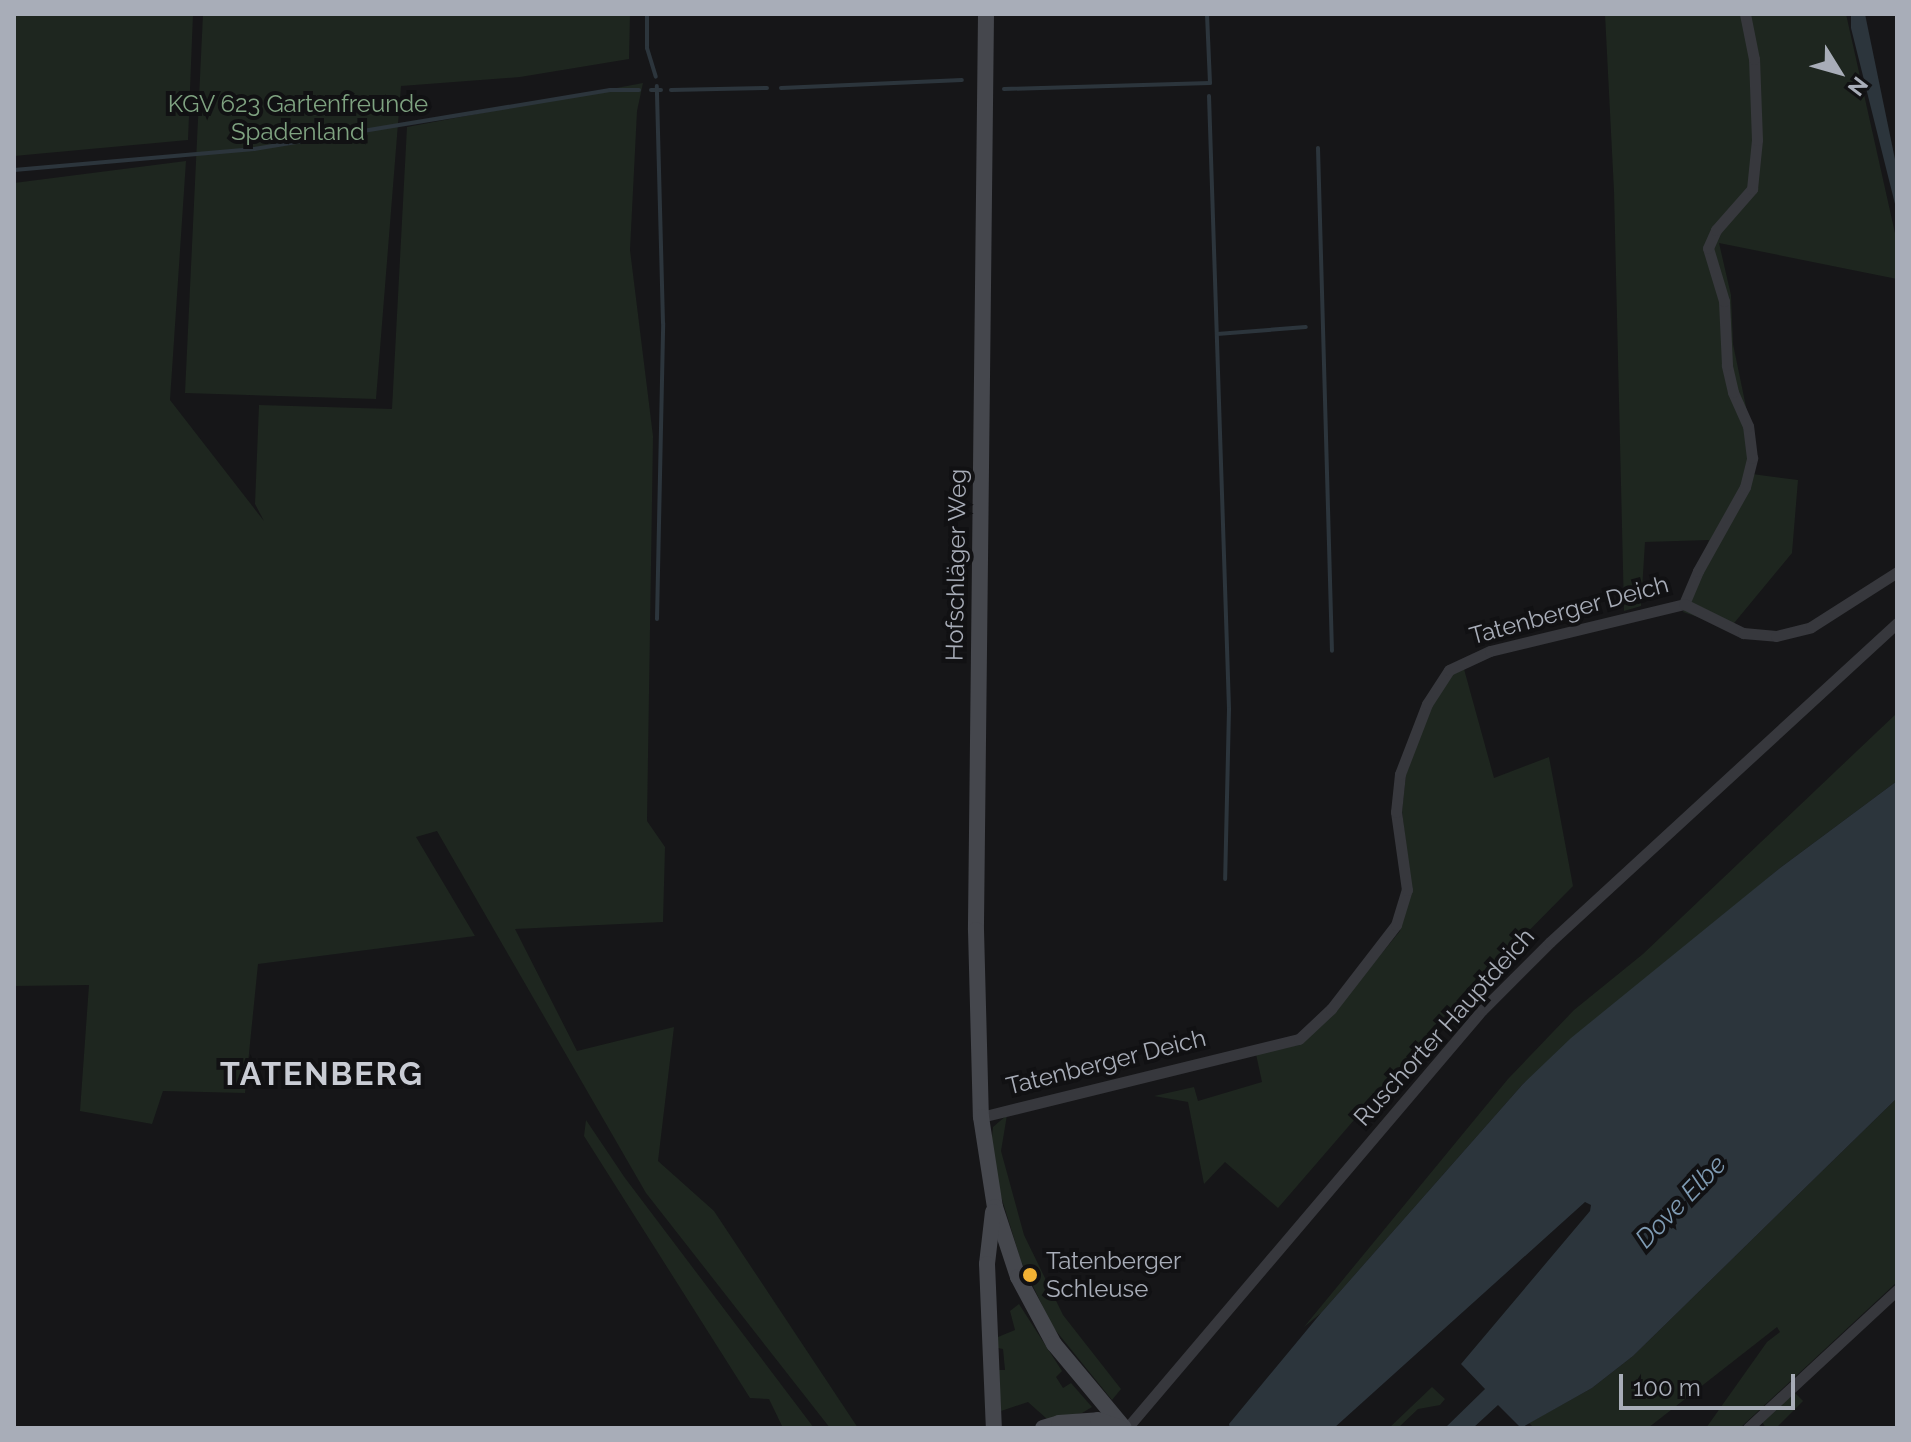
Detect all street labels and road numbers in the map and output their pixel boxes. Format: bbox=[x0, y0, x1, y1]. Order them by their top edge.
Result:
street label: Hofschläger Weg bbox=[940, 468, 972, 662]
street label: Tatenberger Deich bbox=[1466, 570, 1672, 650]
street label: Ruschorter Hauptdeich bbox=[1347, 922, 1541, 1132]
street label: Tatenberger Deich bbox=[1003, 1023, 1209, 1101]

